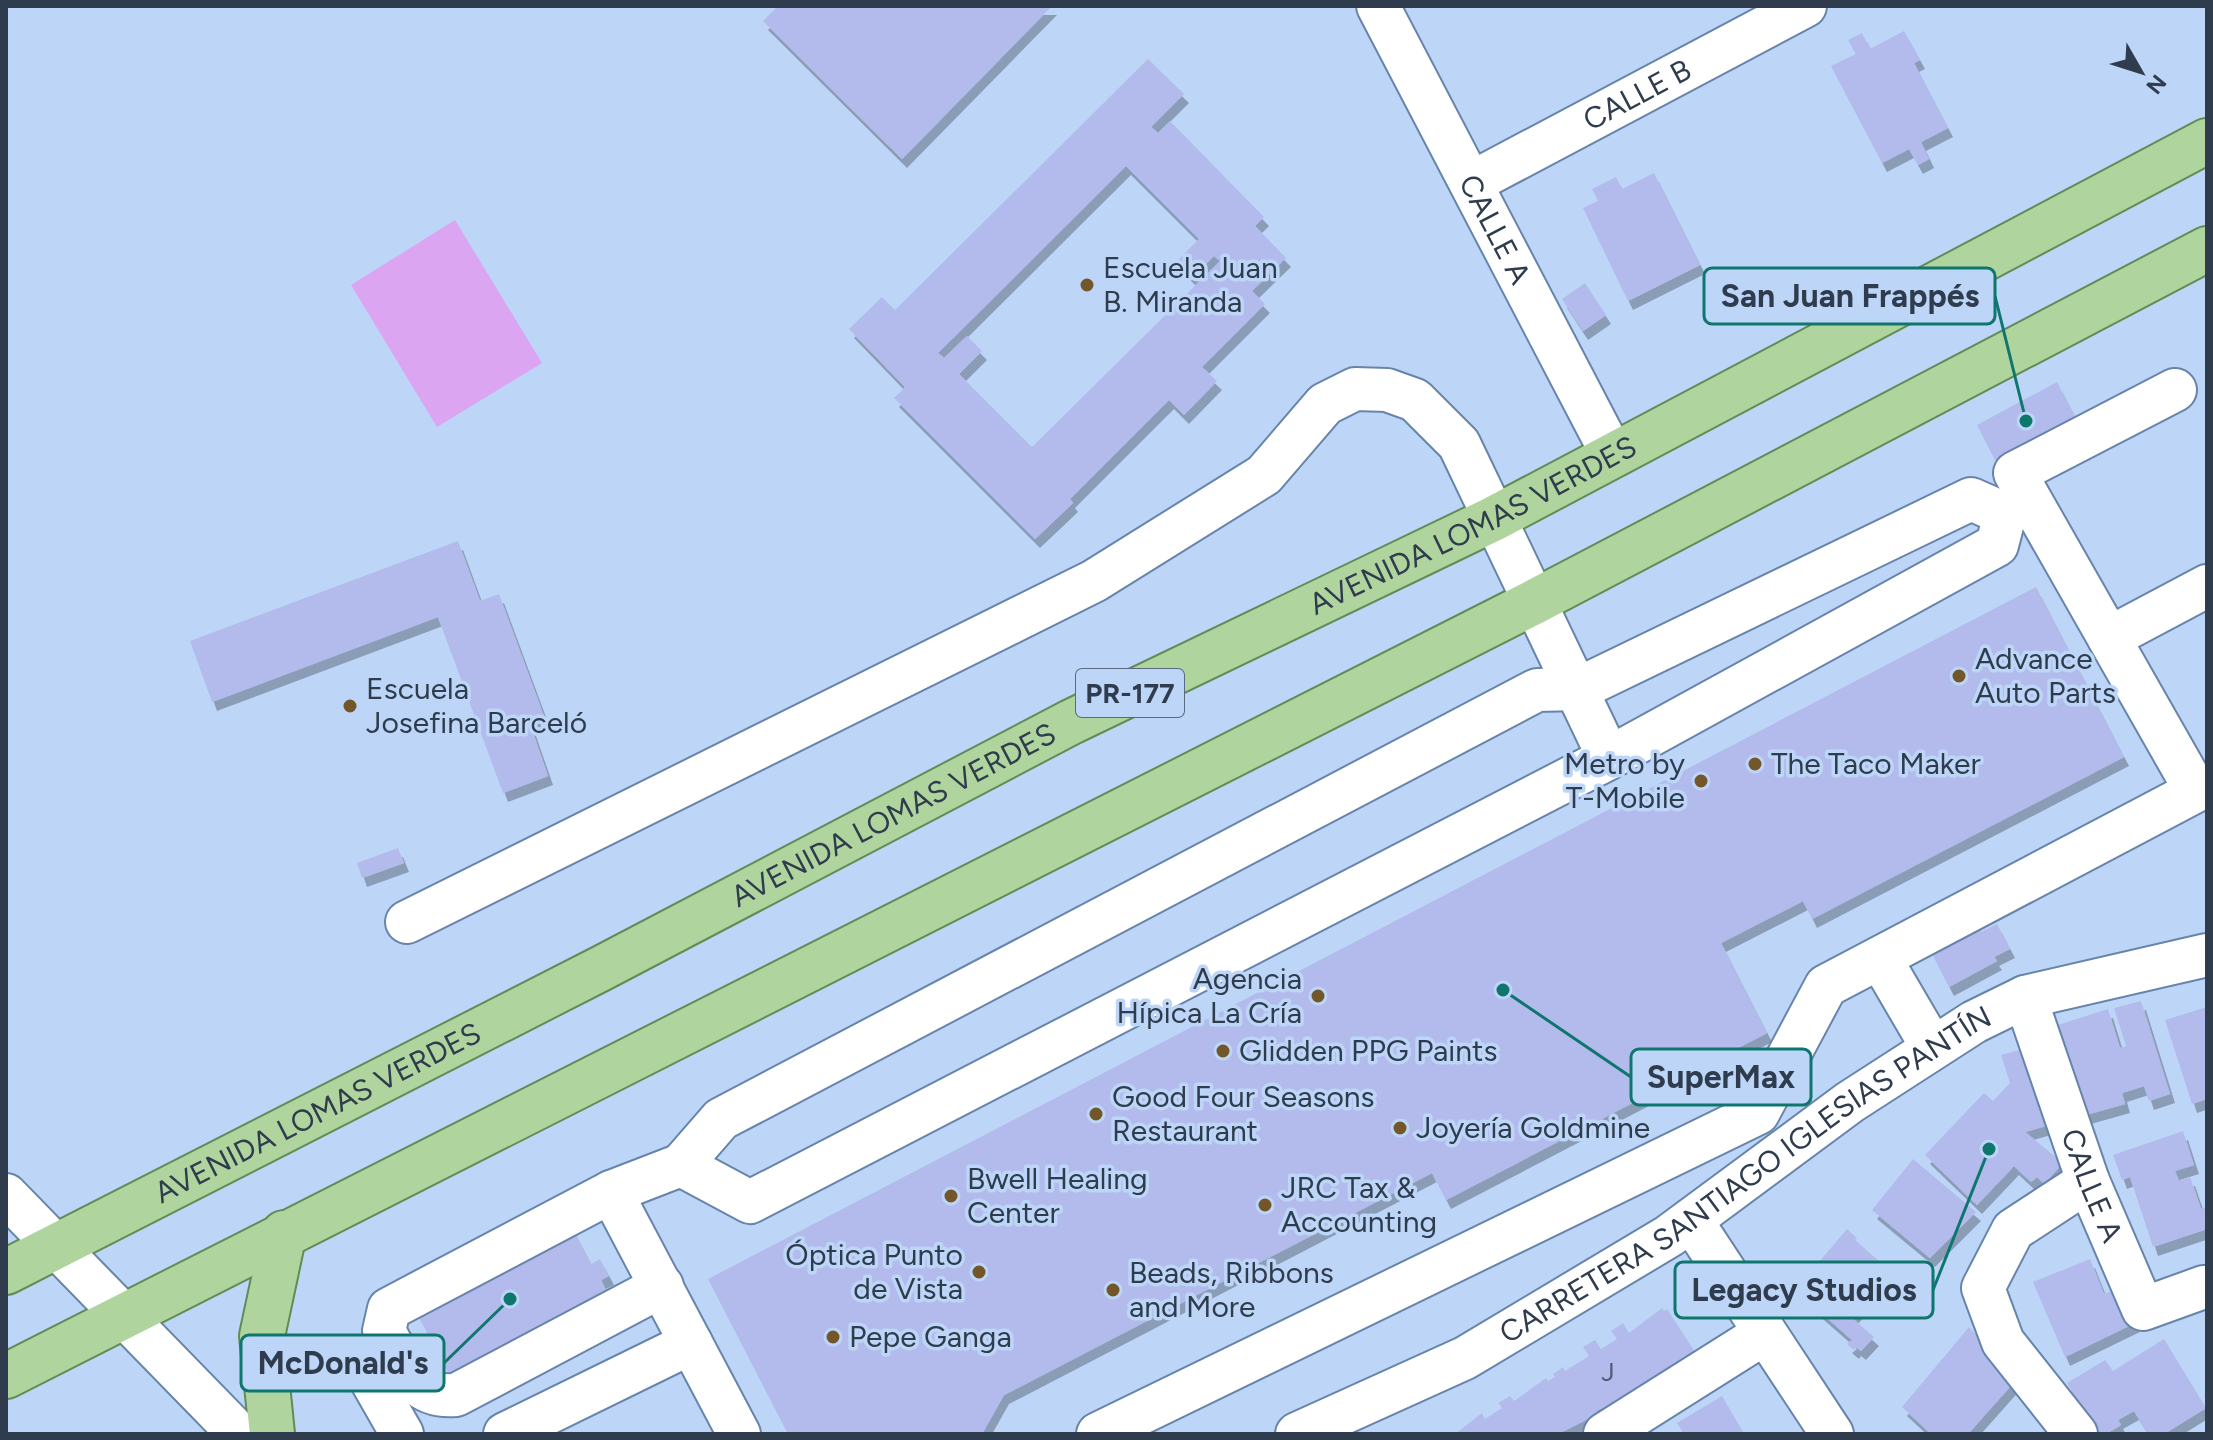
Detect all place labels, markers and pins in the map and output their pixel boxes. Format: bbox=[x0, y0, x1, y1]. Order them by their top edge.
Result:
place label: Escuela Juan B. Miranda bbox=[1103, 249, 1278, 320]
callout: San Juan Frappés bbox=[1704, 268, 1995, 324]
marker: Escuela Juan B. Miranda bbox=[1078, 276, 1096, 294]
place label: Advance Auto Parts bbox=[1975, 640, 2116, 711]
marker: Advance Auto Parts bbox=[1950, 667, 1968, 685]
place label: Escuela Josefina Barceló bbox=[366, 670, 587, 741]
marker: Escuela Josefina Barceló bbox=[341, 697, 359, 715]
place label: Metro by T-Mobile bbox=[1564, 745, 1685, 816]
place label: The Taco Maker bbox=[1771, 745, 1981, 782]
marker: The Taco Maker bbox=[1746, 755, 1764, 773]
marker: Metro by T-Mobile bbox=[1692, 772, 1710, 790]
place label: Agencia Hípica La Cría bbox=[1117, 960, 1302, 1031]
marker: Agencia Hípica La Cría bbox=[1309, 987, 1327, 1005]
place label: Glidden PPG Paints bbox=[1239, 1032, 1497, 1069]
marker: Glidden PPG Paints bbox=[1214, 1042, 1232, 1060]
callout: SuperMax bbox=[1631, 1049, 1811, 1105]
place label: Good Four Seasons Restaurant bbox=[1112, 1078, 1375, 1149]
marker: Good Four Seasons Restaurant bbox=[1087, 1105, 1105, 1123]
place label: Joyería Goldmine bbox=[1416, 1109, 1650, 1146]
marker: Joyería Goldmine bbox=[1391, 1119, 1409, 1137]
place label: Bwell Healing Center bbox=[967, 1160, 1148, 1231]
place label: JRC Tax & Accounting bbox=[1281, 1169, 1437, 1240]
marker: Bwell Healing Center bbox=[942, 1187, 960, 1205]
marker: JRC Tax & Accounting bbox=[1256, 1196, 1274, 1214]
place label: Óptica Punto de Vista bbox=[785, 1236, 963, 1307]
place label: Beads, Ribbons and More bbox=[1129, 1254, 1334, 1325]
callout: Legacy Studios bbox=[1675, 1262, 1933, 1318]
marker: Óptica Punto de Vista bbox=[970, 1263, 988, 1281]
marker: Beads, Ribbons and More bbox=[1104, 1281, 1122, 1299]
place label: Pepe Ganga bbox=[849, 1318, 1012, 1355]
marker: Pepe Ganga bbox=[824, 1328, 842, 1346]
callout: McDonald's bbox=[241, 1335, 444, 1391]

